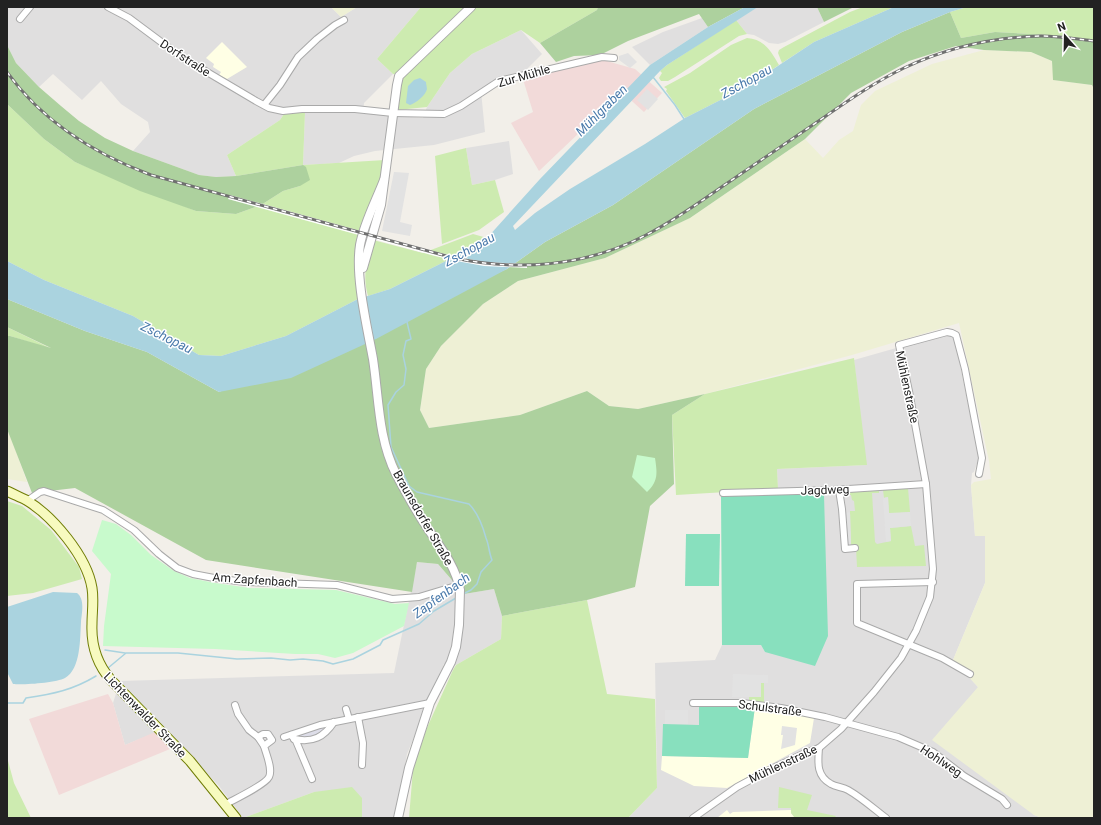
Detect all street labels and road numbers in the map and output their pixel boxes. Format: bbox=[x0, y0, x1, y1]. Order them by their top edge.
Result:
street label: Dorfstraße bbox=[157, 37, 213, 79]
street label: Zur Mühle bbox=[496, 62, 552, 90]
street label: Mühlenstraße bbox=[893, 350, 921, 424]
street label: Braunsdorfer Straße bbox=[390, 468, 456, 568]
street label: Jagdweg bbox=[800, 482, 850, 498]
street label: Am Zapfenbach bbox=[212, 570, 298, 590]
street label: Lichtenwalder Straße bbox=[101, 670, 189, 760]
street label: Schulstraße bbox=[738, 697, 802, 719]
street label: Mühlenstraße bbox=[747, 742, 819, 786]
street label: Hohlweg bbox=[918, 742, 964, 780]

